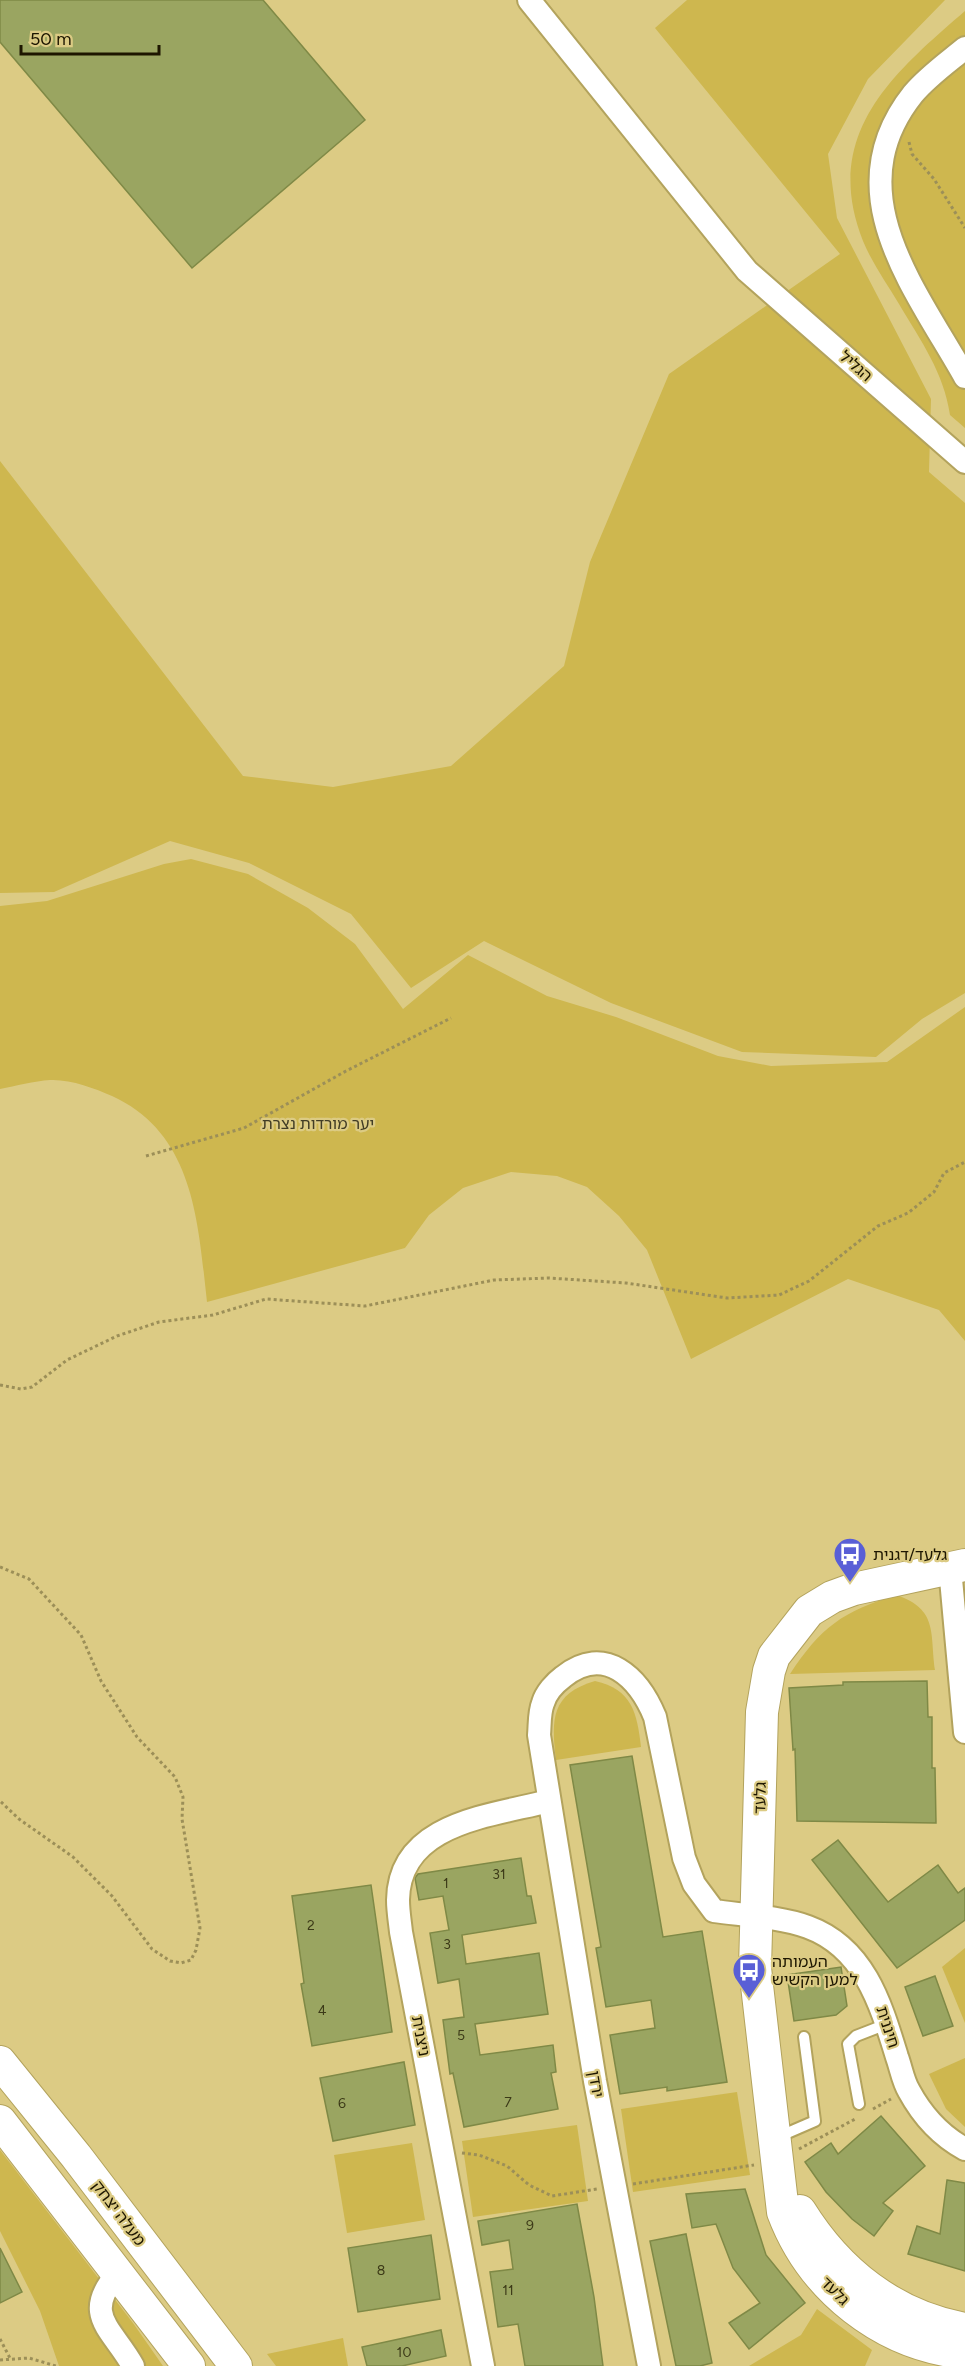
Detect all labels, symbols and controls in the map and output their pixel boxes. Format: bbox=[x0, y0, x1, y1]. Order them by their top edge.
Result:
scale bar bbox=[21, 18, 159, 56]
text: 50 m bbox=[30, 28, 72, 50]
street label: הגליל bbox=[836, 347, 876, 385]
park label: יער מורדות נצרת bbox=[262, 1114, 374, 1133]
bus stop icon: גלעד/דגנית bbox=[832, 1536, 868, 1583]
place label: גלעד/דגנית bbox=[873, 1545, 947, 1564]
street label: גלעד bbox=[750, 1782, 770, 1814]
house number: 31 bbox=[492, 1866, 506, 1883]
house number: 1 bbox=[443, 1875, 449, 1892]
house number: 2 bbox=[307, 1917, 315, 1934]
house number: 3 bbox=[443, 1936, 451, 1953]
bus stop icon: העמותה למען הקשיש bbox=[731, 1952, 767, 1999]
place label: העמותה למען הקשיש bbox=[772, 1952, 858, 1989]
house number: 4 bbox=[318, 2002, 327, 2019]
street label: חיננית bbox=[872, 2004, 904, 2050]
street label: ניצנית bbox=[408, 2014, 434, 2058]
house number: 5 bbox=[457, 2027, 465, 2044]
street label: ירדן bbox=[584, 2069, 608, 2099]
house number: 7 bbox=[504, 2094, 512, 2111]
house number: 6 bbox=[338, 2095, 346, 2112]
street label: מעלה יצחק bbox=[88, 2177, 150, 2249]
house number: 9 bbox=[526, 2217, 534, 2234]
house number: 8 bbox=[377, 2262, 385, 2279]
street label: גלעד bbox=[817, 2273, 853, 2309]
house number: 11 bbox=[502, 2282, 514, 2299]
house number: 10 bbox=[397, 2344, 411, 2361]

